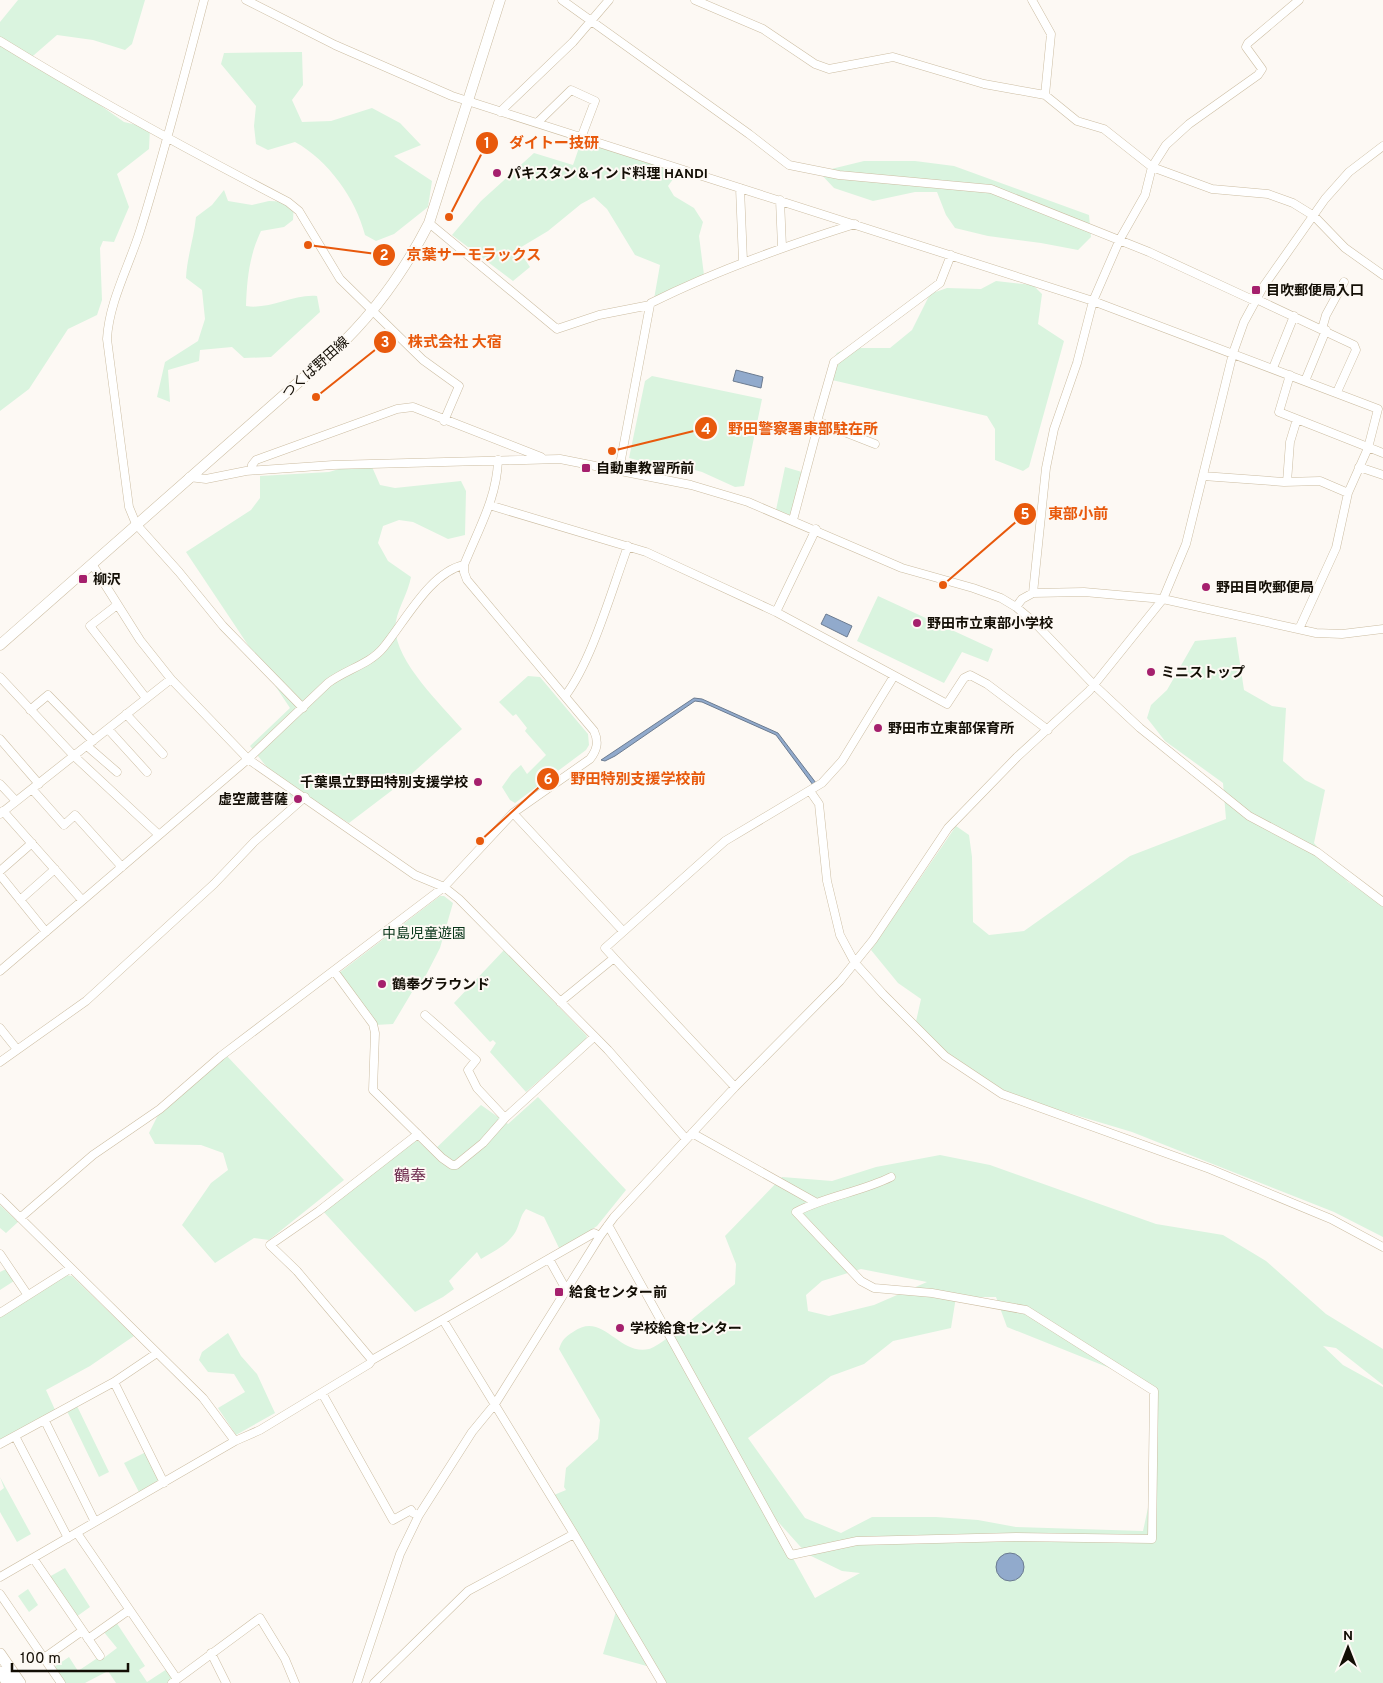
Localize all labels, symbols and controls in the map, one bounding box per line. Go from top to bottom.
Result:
callout: ダイトー技研 [474,128,609,158]
text: 1 [484,135,490,154]
text: ダイトー技研 [509,135,599,154]
place label: パキスタン＆インド料理 HANDI [507,165,708,183]
marker: パキスタン＆インド料理 HANDI [491,167,503,179]
callout: 京葉サーモラックス [371,240,551,270]
text: 2 [379,247,389,266]
text: 京葉サーモラックス [407,247,541,266]
place label: 目吹郵便局入口 [1266,283,1364,300]
marker: 目吹郵便局入口 [1250,284,1262,296]
callout: 株式会社 大宿 [373,327,512,357]
text: 株式会社 大宿 [408,333,502,353]
street label: つくば野田線 [279,334,353,403]
text: 3 [381,334,390,353]
callout: 野田警察署東部駐在所 [693,413,888,443]
text: 4 [701,421,711,440]
text: 野田警察署東部駐在所 [728,421,878,440]
place label: 自動車教習所前 [596,460,694,478]
marker: 自動車教習所前 [580,462,592,474]
callout: 東部小前 [1013,499,1118,529]
text: 東部小前 [1048,505,1108,525]
text: 5 [1020,506,1030,525]
place label: 柳沢 [93,572,121,589]
marker: 柳沢 [77,573,89,585]
place label: 野田目吹郵便局 [1216,580,1314,597]
marker: 野田目吹郵便局 [1200,581,1212,593]
place label: 野田市立東部小学校 [927,616,1053,633]
marker: 野田市立東部小学校 [911,617,923,629]
place label: ミニストップ [1161,665,1245,682]
marker: ミニストップ [1145,666,1157,678]
place label: 野田市立東部保育所 [888,721,1014,738]
marker: 野田市立東部保育所 [872,722,884,734]
callout: 野田特別支援学校前 [536,764,716,794]
text: 野田特別支援学校前 [570,770,706,790]
text: 6 [543,771,553,790]
place label: 千葉県立野田特別支援学校 [300,775,468,792]
marker: 千葉県立野田特別支援学校 [472,776,484,788]
place label: 虚空蔵菩薩 [218,792,288,809]
marker: 虚空蔵菩薩 [292,793,304,805]
park label: 中島児童遊園 [382,925,466,943]
place label: 鶴奉グラウンド [392,976,490,994]
marker: 鶴奉グラウンド [376,978,388,990]
district label: 鶴奉 [394,1167,426,1187]
place label: 給食センター前 [569,1284,667,1302]
marker: 給食センター前 [553,1286,565,1298]
place label: 学校給食センター [630,1320,742,1338]
marker: 学校給食センター [614,1322,626,1334]
north arrow [1323,1623,1373,1673]
text: N [1343,1628,1353,1645]
scale bar [12,1640,129,1672]
text: 100 m [20,1650,61,1669]

